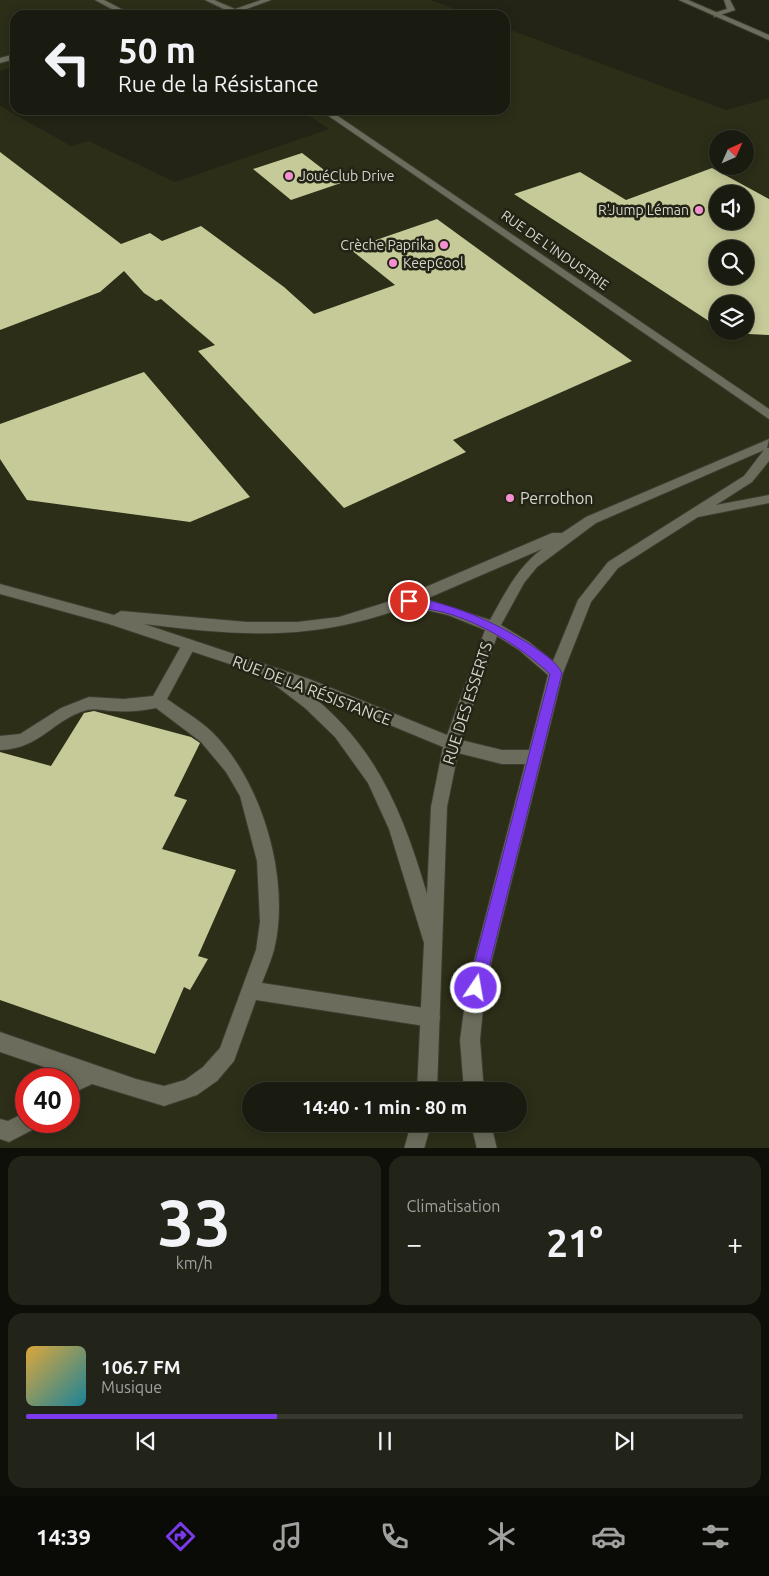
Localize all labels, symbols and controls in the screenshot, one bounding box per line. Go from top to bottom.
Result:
icon: left [35,30,100,95]
text: 50 m [118,30,196,70]
text: Rue de la Résistance [118,71,319,96]
north arrow [709,130,754,175]
map controls [709,130,754,340]
place label: JouéClub Drive [299,168,395,184]
marker: JouéClub Drive [283,170,295,182]
button: sound [709,185,754,230]
place label: R'Jump Léman [598,202,689,218]
marker: R'Jump Léman [693,204,705,216]
street label: RUE DE L'INDUSTRIE [498,207,612,293]
place label: Crèche Paprika [340,237,434,253]
marker: Crèche Paprika [438,239,450,251]
button: search [709,240,754,285]
place label: KeepCool [403,255,464,271]
marker: KeepCool [387,257,399,269]
button: layers [709,295,754,340]
place label: Perrothon [520,489,593,507]
marker: Perrothon [504,492,516,504]
pin [388,580,430,622]
icon: arrive [395,587,423,615]
street label: RUE DES ESSERTS [439,639,495,767]
street label: RUE DE LA RÉSISTANCE [230,650,395,729]
position arrow [449,961,501,1013]
speed limit sign: 40 [15,1068,80,1133]
text: 14:40 · 1 min · 80 m [302,1096,467,1118]
text: 33 [158,1185,231,1258]
text: Climatisation [407,1197,500,1215]
text: 21° [547,1222,603,1264]
text: − [407,1228,422,1259]
text: + [727,1228,743,1259]
text: km/h [176,1254,213,1272]
text: 106.7 FM [101,1356,181,1378]
text: Musique [101,1378,162,1396]
icon: previous [132,1427,160,1455]
icon: pause [371,1427,399,1455]
icon: next [610,1427,638,1455]
icon: directions [163,1519,198,1554]
icon: music [270,1519,305,1554]
icon: phone [377,1519,412,1554]
icon: climate [484,1519,519,1554]
icon: car [591,1519,626,1554]
icon: filters [698,1519,733,1554]
text: 14:39 [36,1524,91,1549]

